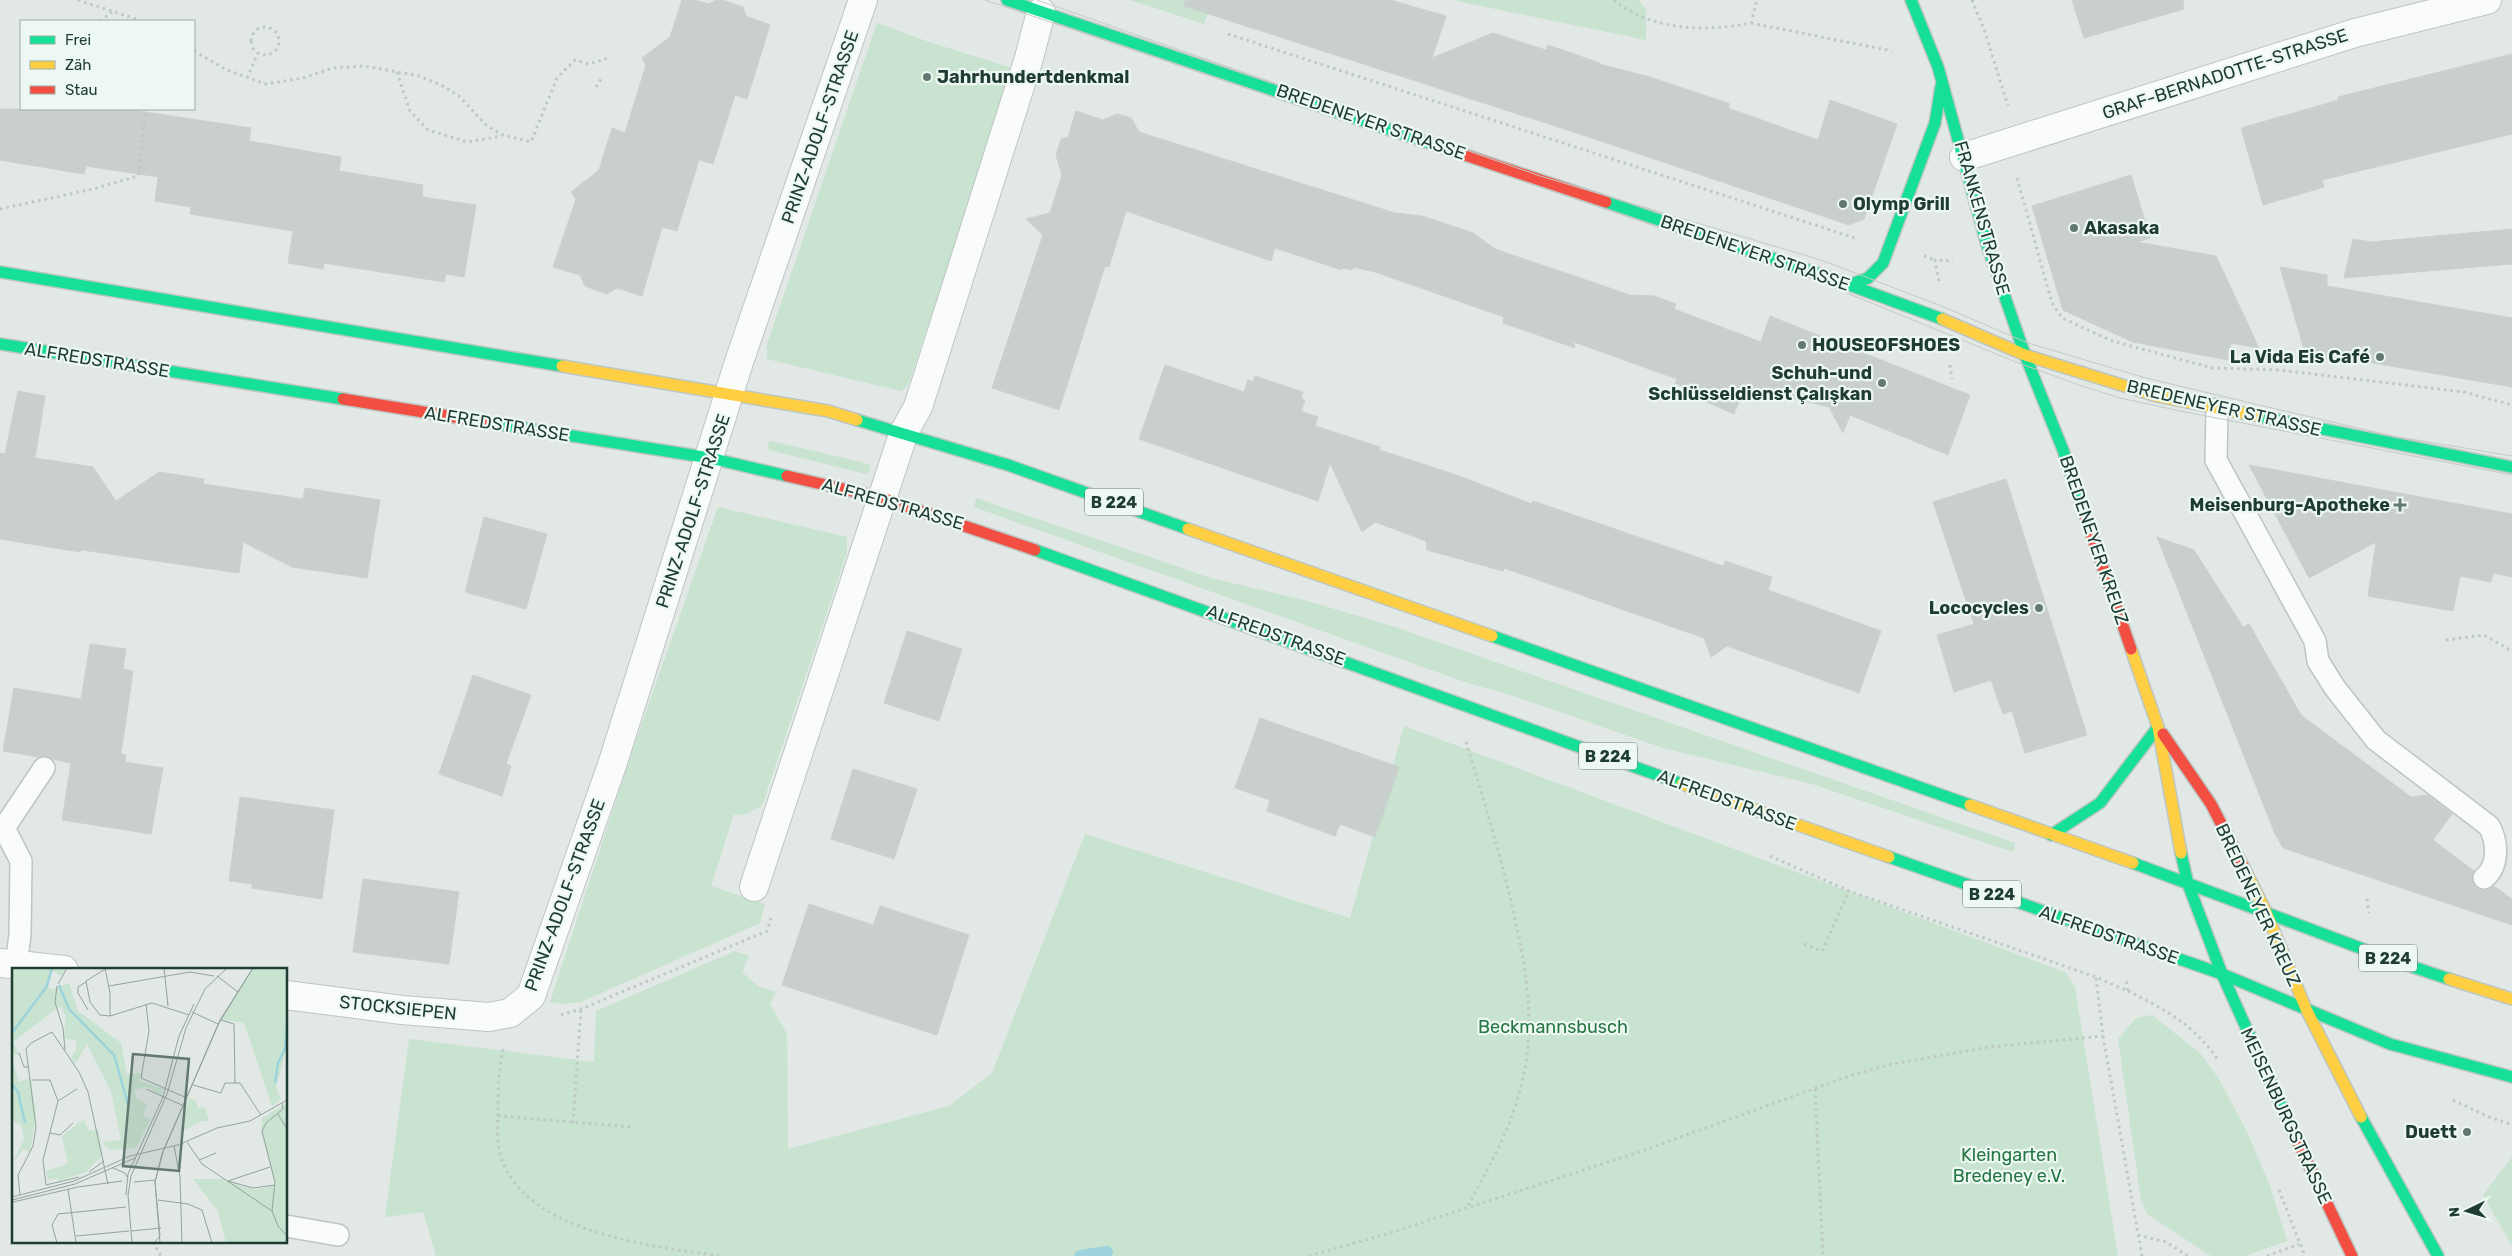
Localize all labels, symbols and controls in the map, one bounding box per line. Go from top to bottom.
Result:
legend [20,20,195,110]
street label: GRAF-BERNADOTTE-STRASSE [2099,24,2351,124]
street label: PRINZ-ADOLF-STRASSE [777,27,863,227]
text: Frei [65,31,91,49]
text: Zäh [65,56,91,74]
place label: Jahrhundertdenkmal [937,66,1129,88]
marker: Jahrhundertdenkmal [921,71,933,83]
street label: BREDENEYER STRASSE [1274,79,1468,165]
text: Stau [65,81,98,99]
street label: FRANKENSTRASSE [1949,138,2015,298]
place label: Olymp Grill [1853,193,1950,215]
marker: Olymp Grill [1837,198,1849,210]
street label: BREDENEYER STRASSE [1658,210,1852,296]
place label: Akasaka [2084,217,2159,239]
marker: Akasaka [2068,222,2080,234]
place label: HOUSEOFSHOES [1812,334,1960,356]
street label: ALFREDSTRASSE [23,338,171,382]
marker: HOUSEOFSHOES [1796,339,1808,351]
place label: La Vida Eis Café [2230,346,2370,368]
marker: La Vida Eis Café [2374,351,2386,363]
place label: Schuh-und Schlüsseldienst Çalışkan [1648,362,1872,405]
street label: BREDENEYER STRASSE [2125,375,2323,441]
marker: Schuh-und Schlüsseldienst Çalışkan [1876,377,1888,389]
street label: ALFREDSTRASSE [423,402,571,446]
street label: PRINZ-ADOLF-STRASSE [651,411,735,611]
street label: BREDENEYER KREUZ [2055,453,2133,628]
street label: ALFREDSTRASSE [820,473,966,535]
road number: B 224 [1085,488,1143,516]
place label: Meisenburg-Apotheke [2190,494,2390,516]
marker: Meisenburg-Apotheke [2394,499,2406,511]
place label: Lococycles [1929,597,2029,619]
street label: ALFREDSTRASSE [1204,600,1348,670]
marker: Lococycles [2033,602,2045,614]
road number: B 224 [1579,742,1637,769]
street label: ALFREDSTRASSE [1655,765,1799,835]
street label: PRINZ-ADOLF-STRASSE [520,796,610,994]
street label: BREDENEYER KREUZ [2211,820,2305,990]
road number: B 224 [1963,881,2021,908]
street label: ALFREDSTRASSE [2036,901,2182,969]
road number: B 224 [2359,944,2417,971]
inset map [12,968,288,1244]
street label: STOCKSIEPEN [338,991,458,1025]
park label: Beckmannsbusch [1478,1016,1628,1038]
street label: MEISENBURGSTRASSE [2235,1024,2337,1208]
place label: Duett [2405,1121,2457,1143]
marker: Duett [2461,1126,2473,1138]
park label: Kleingarten Bredeney e.V. [1953,1144,2065,1187]
north arrow [2442,1186,2492,1236]
text: N [2446,1206,2463,1218]

